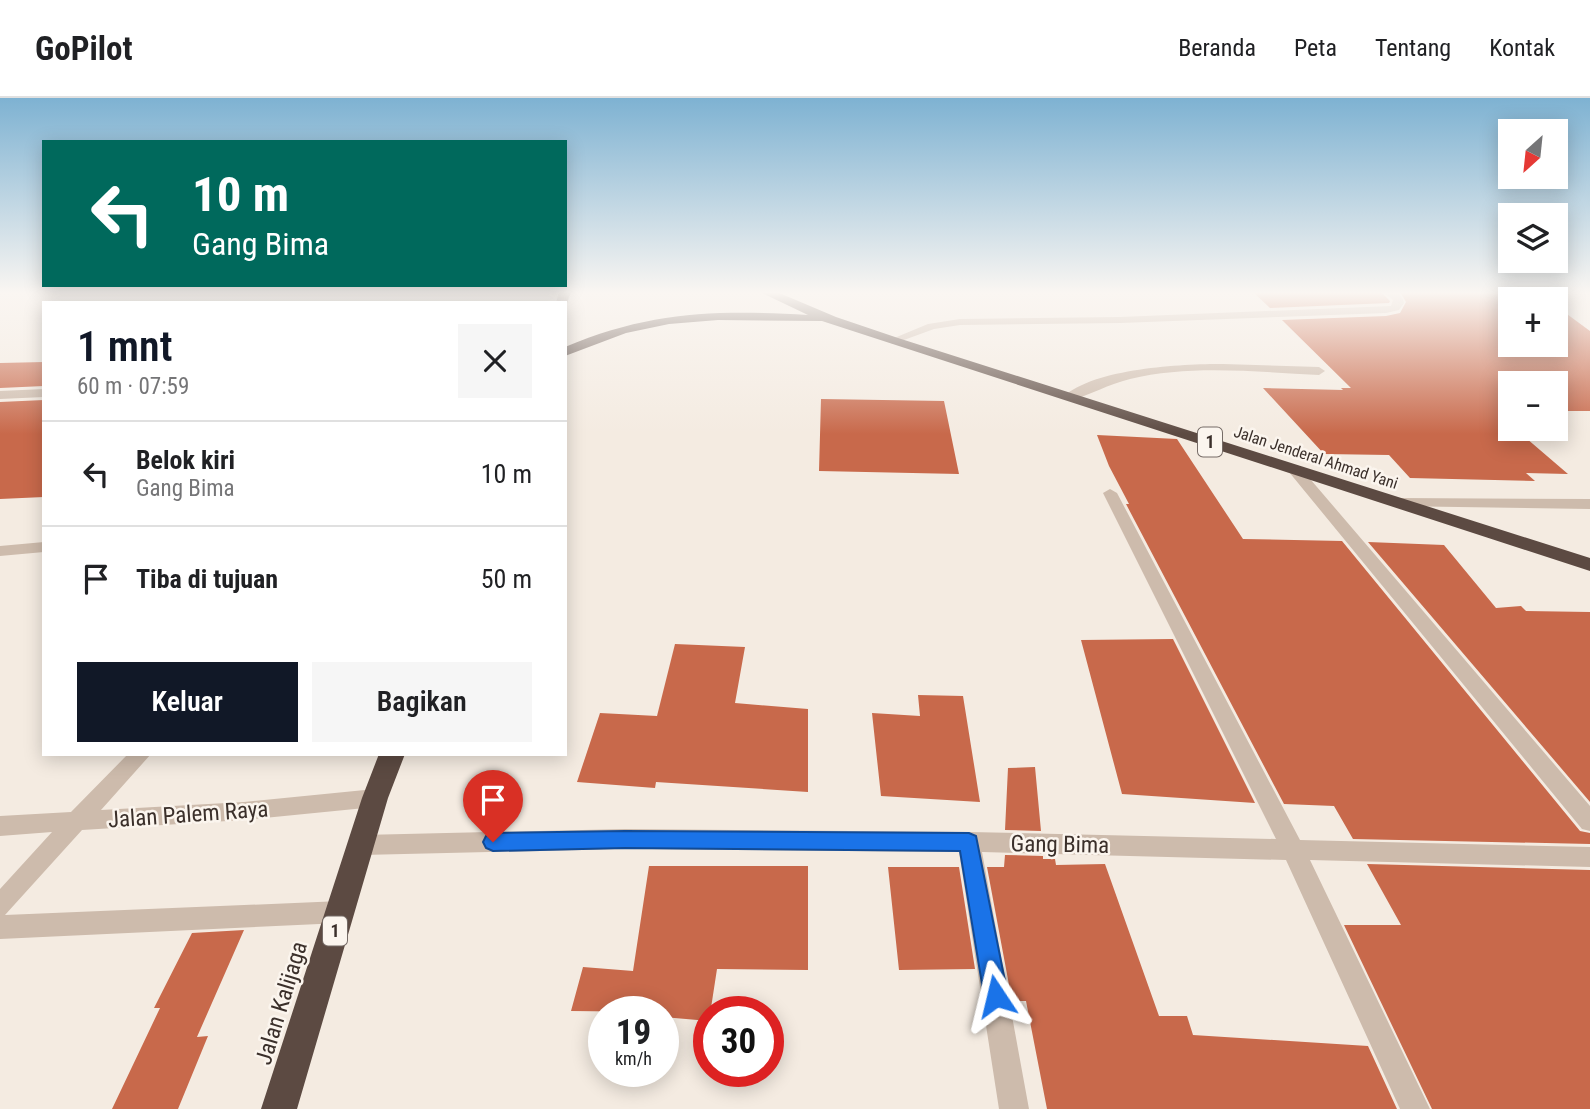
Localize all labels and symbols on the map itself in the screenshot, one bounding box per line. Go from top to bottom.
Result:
north arrow [1498,119,1568,189]
street label: Jalan Jenderal Ahmad Yani [1231,422,1400,493]
road number: 1 [1198,428,1222,456]
pin [463,770,523,842]
street label: Jalan Palem Raya [107,795,269,834]
street label: Gang Bima [1010,830,1109,859]
road number: 1 [323,916,347,946]
street label: Jalan Kalijaga [250,938,313,1068]
position arrow [959,959,1033,1033]
speed limit sign: 30 [693,996,784,1087]

